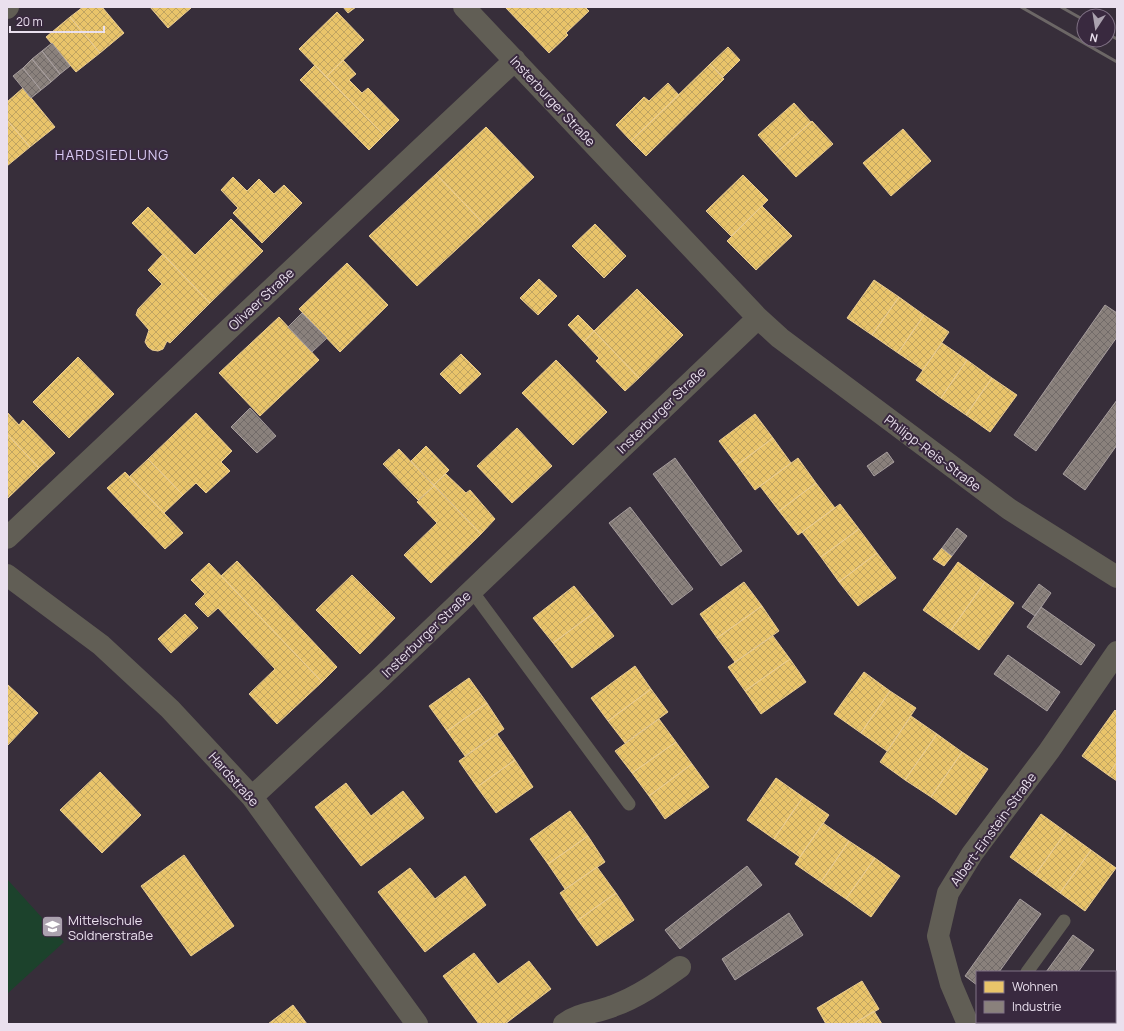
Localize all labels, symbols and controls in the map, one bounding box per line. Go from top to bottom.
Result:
scale bar [10,8,104,34]
north arrow [1076,8,1116,48]
text: 20 m [16,13,43,30]
text: N [1088,30,1099,46]
street label: Insterburger Straße [506,52,600,150]
district label: HARDSIEDLUNG [55,145,169,164]
street label: Olivaer Straße [224,263,298,334]
street label: Insterburger Straße [612,362,710,457]
street label: Philipp-Reis-Straße [881,411,985,496]
street label: Insterburger Straße [377,586,475,681]
street label: Hardstraße [205,748,264,810]
street label: Albert-Einstein-Straße [946,768,1040,889]
place label: Mittelschule Soldnerstraße [68,911,154,944]
school or university icon: Mittelschule Soldnerstraße [39,914,65,940]
legend [976,971,1116,1023]
text: Wohnen [1012,978,1058,995]
text: Industrie [1012,998,1061,1015]

